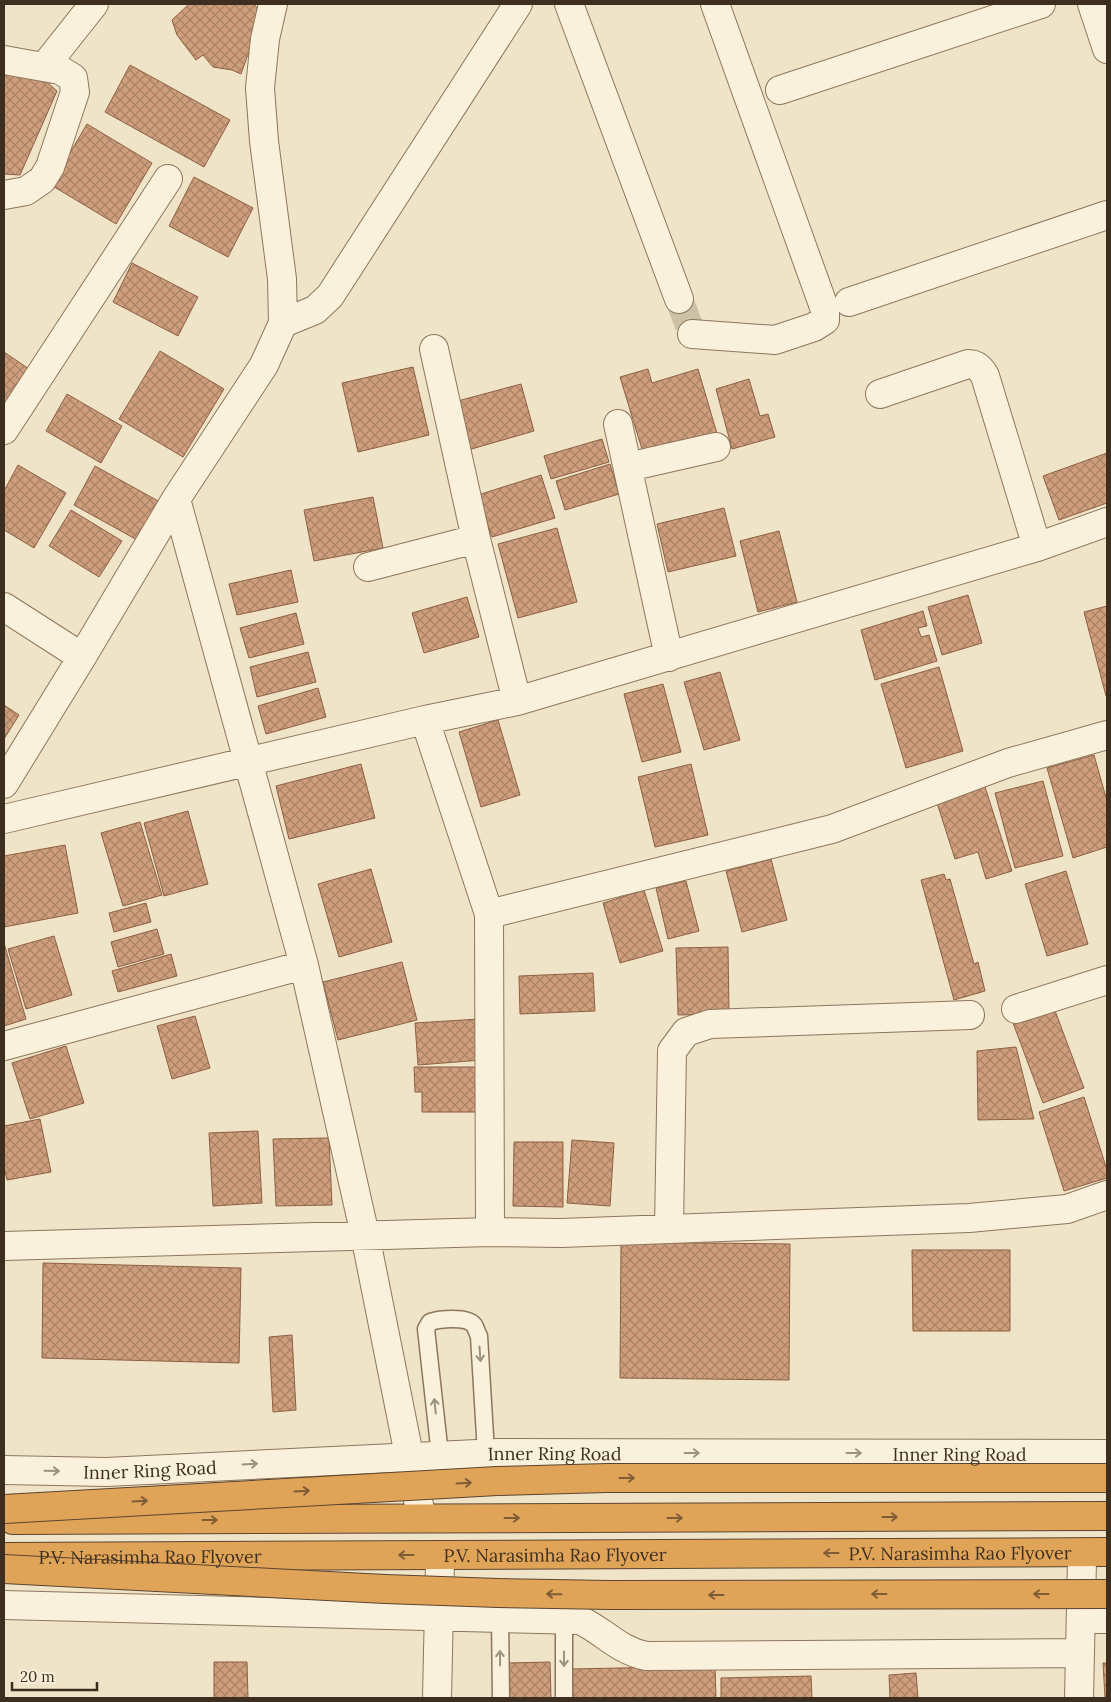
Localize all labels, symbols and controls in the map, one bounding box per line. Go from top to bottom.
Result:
one-way arrow [475,1346,484,1362]
one-way arrow [430,1399,440,1415]
street label: Inner Ring Road [487,1441,622,1465]
street label: Inner Ring Road [893,1442,1027,1465]
one-way arrow [684,1448,700,1458]
one-way arrow [846,1448,862,1458]
street label: Inner Ring Road [83,1455,218,1484]
one-way arrow [242,1460,258,1469]
one-way arrow [44,1466,60,1475]
one-way arrow [618,1473,634,1483]
one-way arrow [456,1478,472,1487]
one-way arrow [294,1487,310,1496]
one-way arrow [132,1496,148,1505]
one-way arrow [882,1512,898,1522]
one-way arrow [504,1513,520,1523]
one-way arrow [666,1513,683,1523]
one-way arrow [202,1515,218,1525]
street label: P.V. Narasimha Rao Flyover [849,1541,1072,1565]
street label: P.V. Narasimha Rao Flyover [444,1542,667,1567]
street label: P.V. Narasimha Rao Flyover [39,1544,262,1568]
one-way arrow [823,1548,840,1558]
one-way arrow [398,1550,414,1560]
one-way arrow [546,1589,562,1599]
one-way arrow [871,1589,887,1599]
one-way arrow [1033,1589,1050,1599]
one-way arrow [708,1590,724,1600]
one-way arrow [496,1650,505,1666]
one-way arrow [559,1650,569,1667]
scale bar [12,1660,98,1692]
text: 20 m [20,1667,55,1686]

